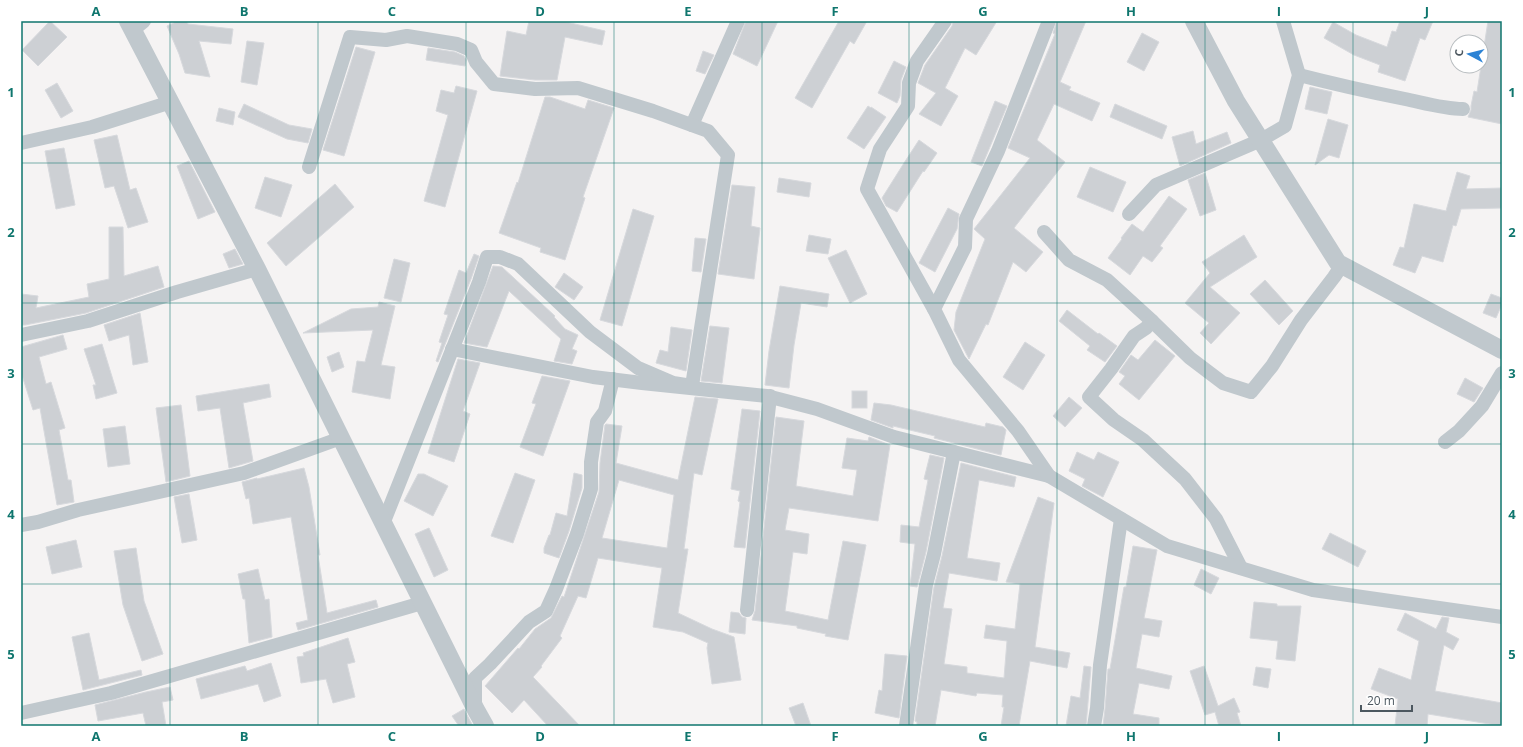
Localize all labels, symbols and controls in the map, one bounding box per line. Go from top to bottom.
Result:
text: A [92,2,101,20]
text: B [240,2,249,20]
text: C [388,2,396,20]
text: D [535,2,545,20]
text: E [684,2,692,20]
text: F [831,2,839,20]
text: G [978,2,988,20]
text: H [1126,2,1136,20]
text: I [1277,2,1281,20]
text: J [1424,2,1429,20]
north arrow [1449,34,1489,74]
text: С [1451,48,1466,57]
text: 1 [7,83,15,101]
text: 1 [1508,83,1516,101]
text: 2 [7,223,15,241]
text: 2 [1508,223,1516,241]
text: 3 [7,364,15,382]
text: 3 [1508,364,1516,382]
text: 4 [7,505,15,523]
text: 4 [1508,505,1516,523]
text: 5 [7,645,15,663]
text: 5 [1508,645,1516,663]
scale bar [1361,687,1412,713]
text: 20 m [1367,692,1395,709]
text: A [92,727,101,745]
text: B [240,727,249,745]
text: C [388,727,396,745]
text: D [535,727,545,745]
text: E [684,727,692,745]
text: F [831,727,839,745]
text: G [978,727,988,745]
text: H [1126,727,1136,745]
text: I [1277,727,1281,745]
text: J [1424,727,1429,745]

